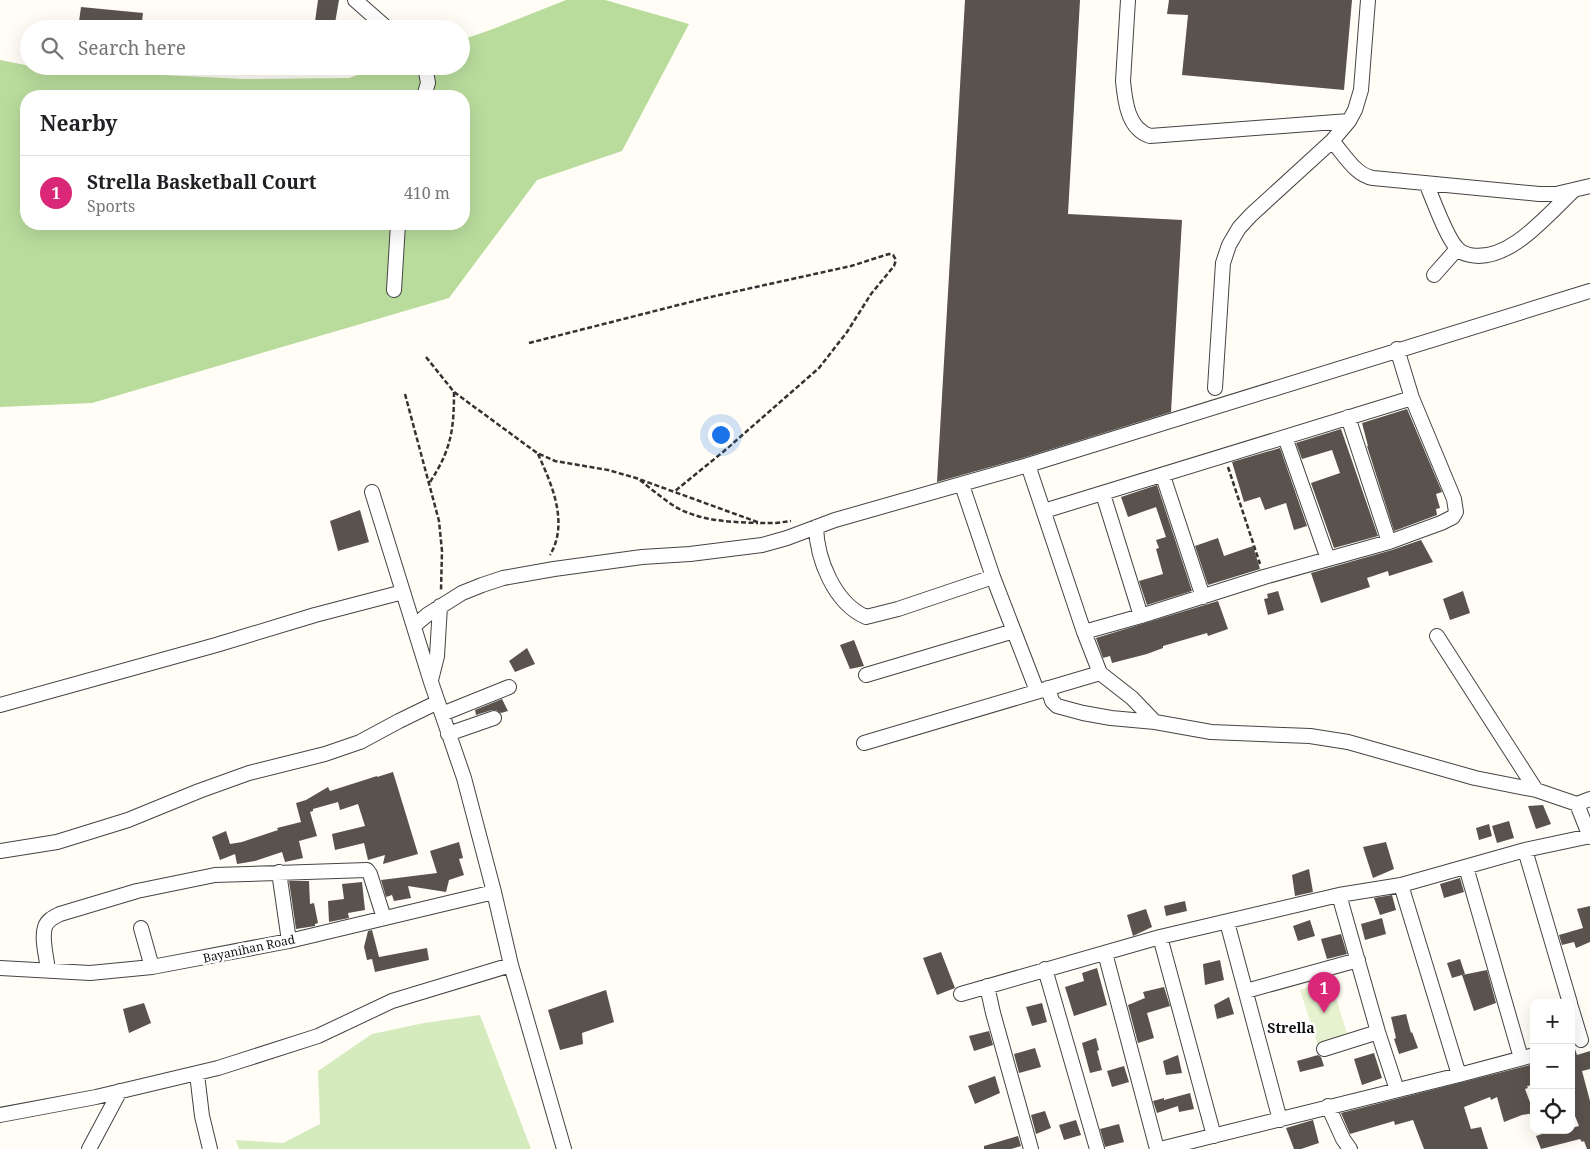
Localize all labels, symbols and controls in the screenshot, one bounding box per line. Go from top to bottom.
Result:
search box [20,20,470,75]
icon: search [38,34,66,62]
text: Search here [78,35,186,61]
text: Nearby [40,109,118,137]
text: Strella Basketball Court [87,169,317,195]
text: 1 [51,182,61,204]
text: 410 m [404,182,450,204]
text: Sports [87,195,135,217]
your location [708,422,734,448]
street label: Bayanihan Road [201,930,297,967]
pin: 1 [1308,972,1340,1013]
map controls [1530,999,1575,1134]
button: + [1530,999,1575,1044]
district label: Strella [1267,1018,1315,1037]
button: − [1530,1044,1575,1089]
button: locate [1530,1089,1575,1134]

